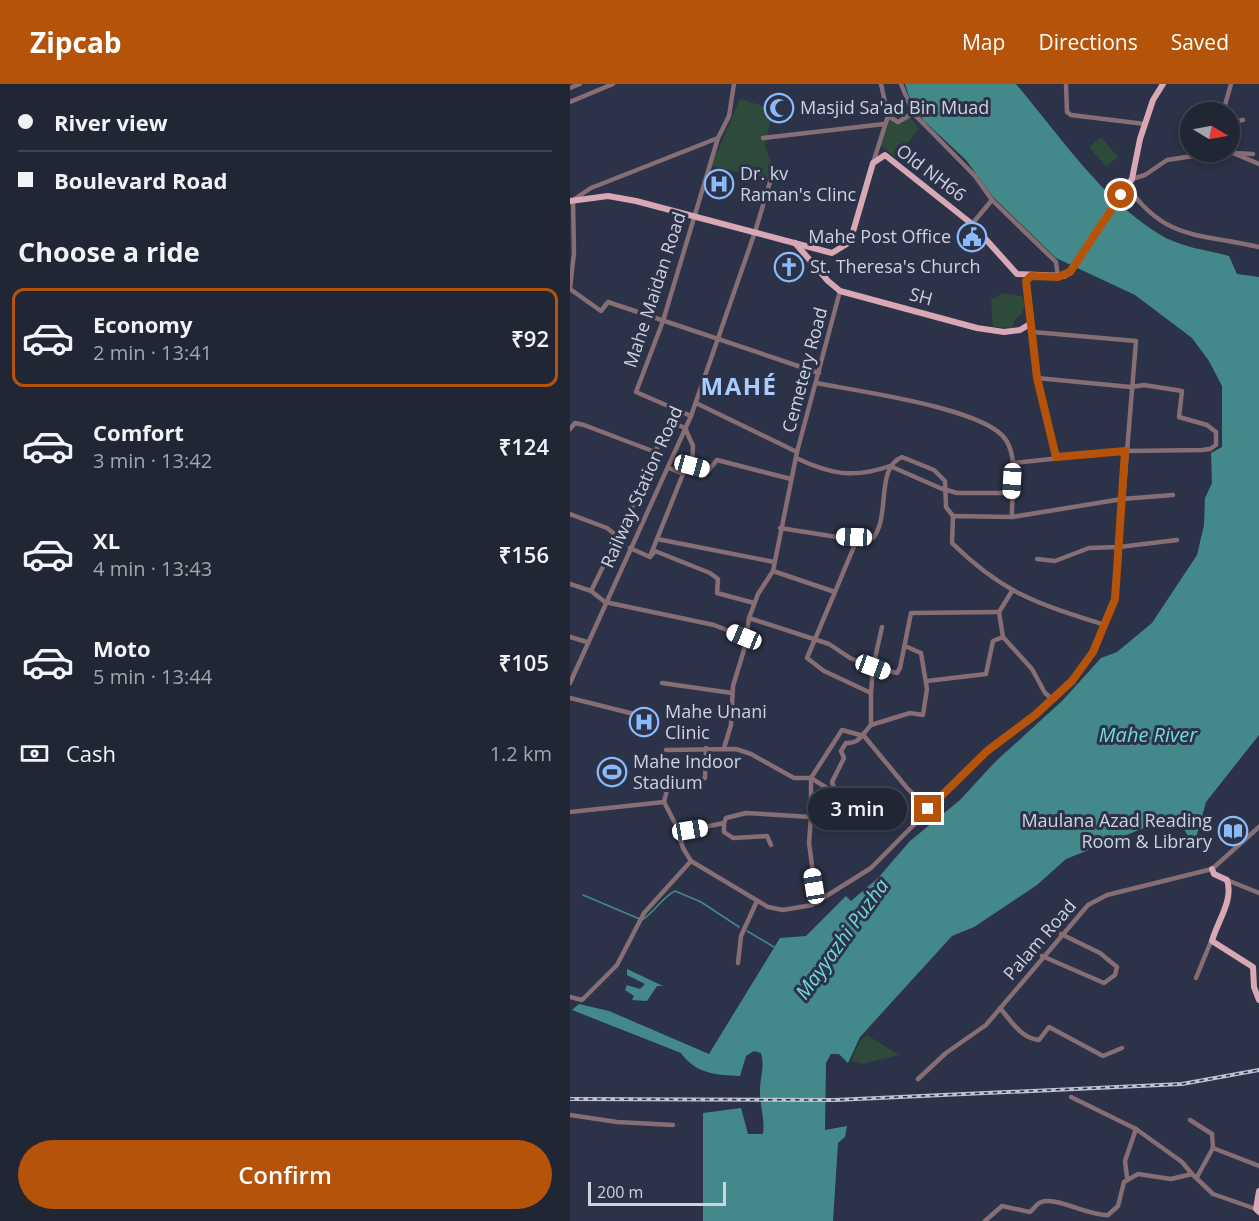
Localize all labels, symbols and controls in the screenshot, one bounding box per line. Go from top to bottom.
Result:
text: Zipcab [30,23,122,61]
text: Map [962,28,1005,56]
text: Directions [1038,28,1138,56]
text: Saved [1171,28,1229,56]
mosque icon: Masjid Sa'ad Bin Muad [763,92,795,124]
place label: Masjid Sa'ad Bin Muad [800,95,989,119]
north arrow [1180,102,1240,162]
map controls [1180,102,1240,162]
text: River view [54,107,168,137]
street label: Old NH66 [892,138,971,206]
place label: Dr. kv Raman's Clinc [740,161,856,206]
text: Boulevard Road [54,165,227,195]
hospital icon: Dr. kv Raman's Clinc [703,168,735,200]
route start [1107,181,1134,208]
street label: Mahe Maidan Road [618,209,691,371]
public building icon: Mahe Post Office [956,221,988,253]
place label: Mahe Post Office [808,224,951,248]
text: Choose a ride [18,233,200,270]
church icon: St. Theresa's Church [773,251,805,283]
place label: St. Theresa's Church [810,254,980,278]
street label: SH [907,281,936,311]
street label: Cemetery Road [776,304,832,435]
text: Economy [93,309,192,339]
icon: car [21,311,75,365]
text: ₹92 [511,323,549,353]
text: 2 min · 13:41 [93,339,212,366]
district label: MAHÉ [701,369,778,402]
street label: Railway Station Road [595,402,688,571]
text: Comfort [93,417,184,447]
icon: car [21,419,75,473]
text: ₹124 [499,431,549,461]
text: 3 min · 13:42 [93,447,212,474]
car [672,453,712,479]
car [1002,463,1022,499]
text: XL [93,525,120,555]
icon: car [21,527,75,581]
car [836,527,872,547]
text: ₹156 [499,539,549,569]
text: 4 min · 13:43 [93,555,212,582]
car [724,622,764,652]
text: Moto [93,633,151,663]
icon: car [21,635,75,689]
text: ₹105 [499,647,549,677]
car [853,652,893,682]
text: 5 min · 13:44 [93,663,212,690]
place label: Mahe Unani Clinic [665,699,767,744]
hospital icon: Mahe Unani Clinic [628,706,660,738]
water label: Mahe River [1099,721,1198,748]
icon: cash [18,737,51,770]
text: Cash [66,738,116,768]
text: 1.2 km [490,740,552,767]
place label: Mahe Indoor Stadium [633,749,742,794]
sports icon: Mahe Indoor Stadium [596,756,628,788]
callout: 3 min [808,788,907,830]
text: 3 min [831,795,885,822]
route end [914,795,941,822]
place label: Maulana Azad Reading Room & Library [1021,808,1213,853]
library icon: Maulana Azad Reading Room & Library [1217,815,1249,847]
car [671,818,709,842]
car [802,867,826,905]
water label: Mayyazhi Puzha [789,873,895,1004]
street label: Palam Road [997,894,1081,985]
button: Confirm [18,1140,552,1209]
scale bar [588,1179,726,1206]
text: 200 m [597,1181,643,1203]

